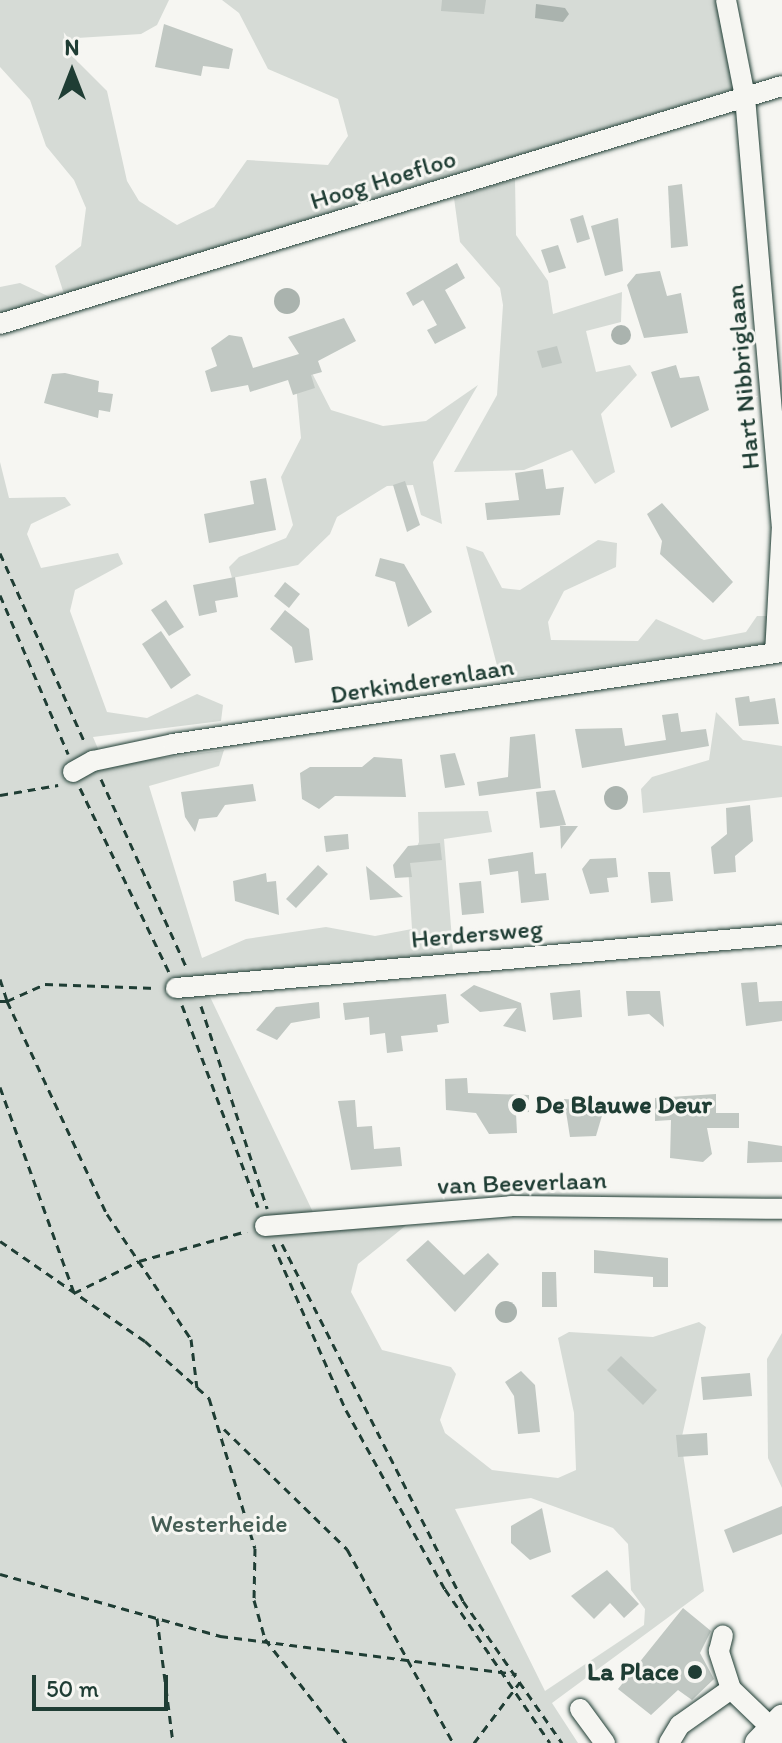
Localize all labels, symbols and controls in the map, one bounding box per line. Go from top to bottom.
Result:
north arrow [32,32,112,112]
text: N [65,34,79,61]
street label: Hoog Hoefloo [306,143,460,217]
street label: Hart Nibbriglaan [719,282,767,472]
street label: Derkinderenlaan [328,651,516,711]
street label: Herdersweg [410,913,544,955]
place label: De Blauwe Deur [535,1089,713,1121]
marker: De Blauwe Deur [510,1096,528,1114]
street label: van Beeverlaan [437,1164,607,1202]
park label: Westerheide [150,1508,288,1540]
place label: La Place [587,1656,679,1688]
scale bar [36,1659,172,1709]
marker: La Place [686,1663,704,1681]
text: 50 m [46,1674,99,1703]

